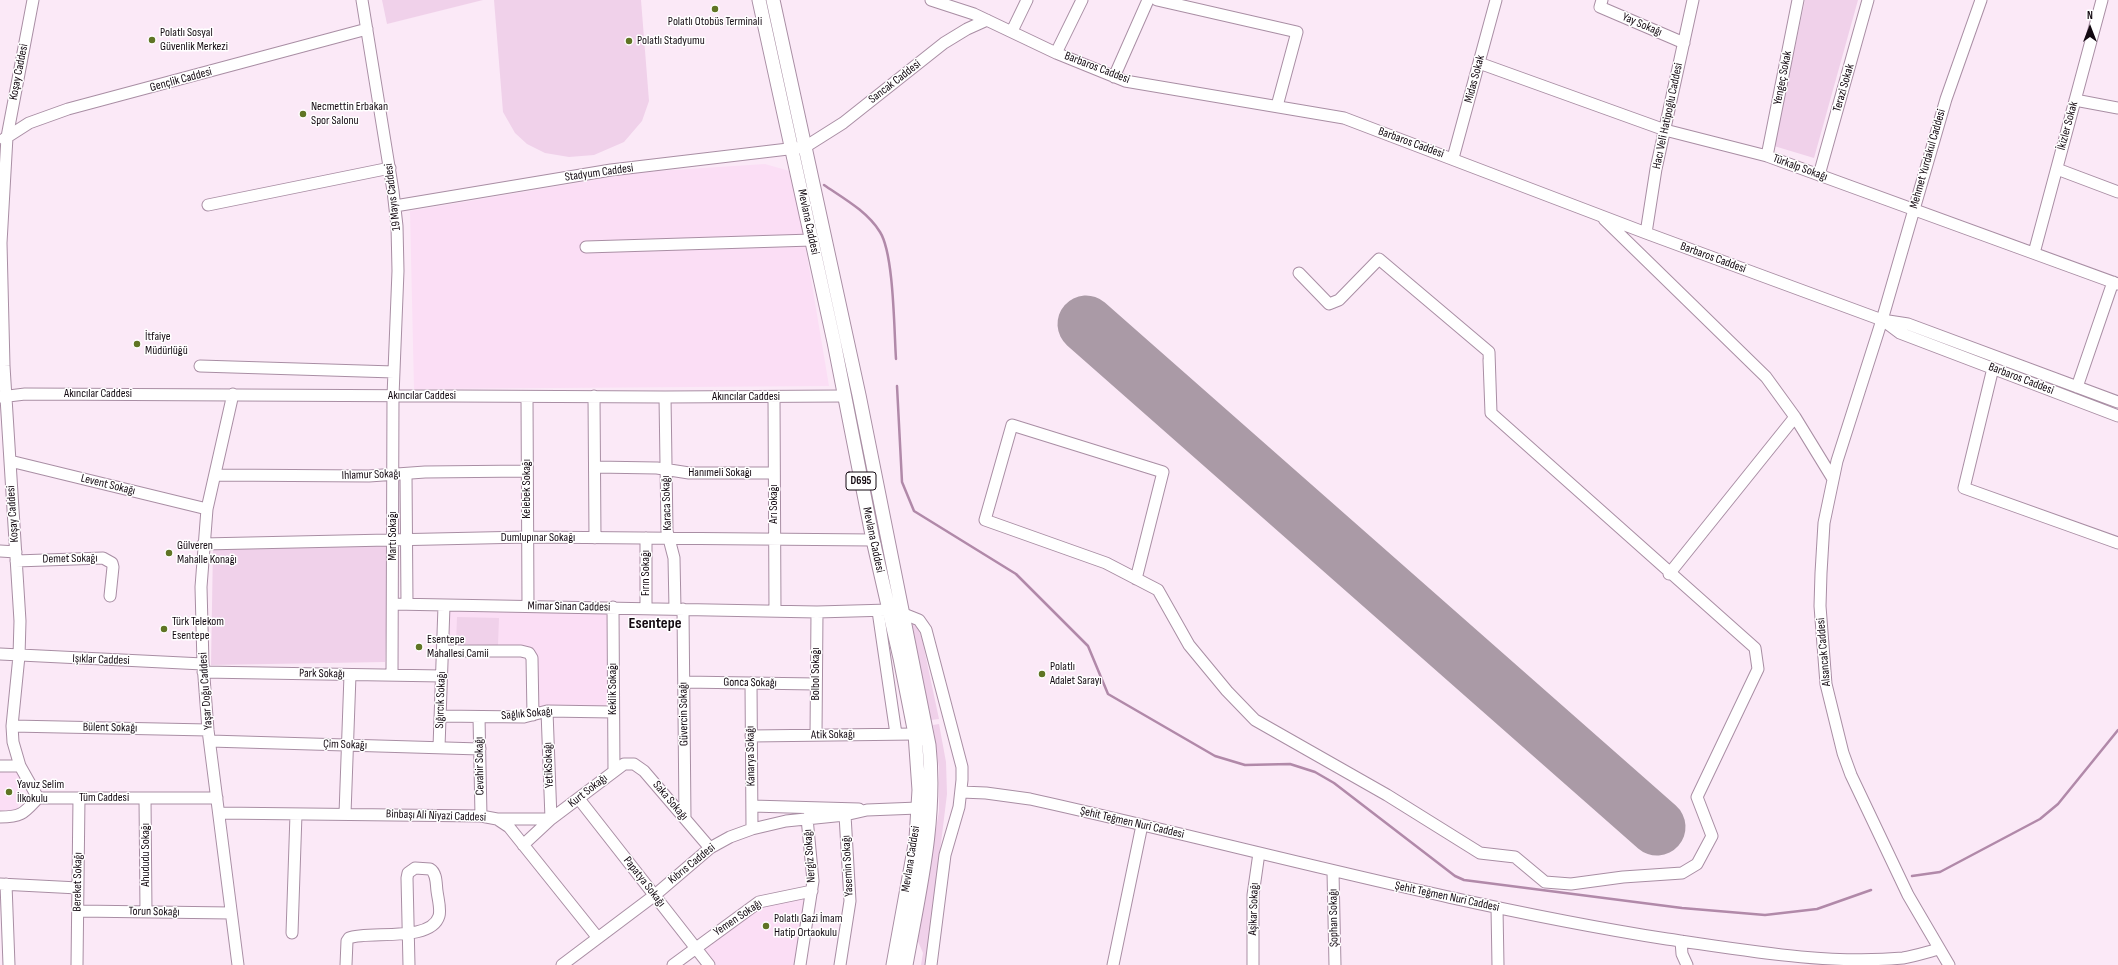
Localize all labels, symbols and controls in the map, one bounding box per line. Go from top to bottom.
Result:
marker: Polatlı Otobüs Terminali [710,4,720,14]
north arrow [2070,8,2110,48]
text: N [2087,9,2093,22]
street label: Yay Sokağı [1620,10,1664,40]
place label: Polatlı Otobüs Terminali [668,15,762,29]
place label: Polatlı Sosyal Güvenlik Merkezi [160,26,228,54]
place label: Polatlı Stadyumu [637,34,705,48]
marker: Polatlı Sosyal Güvenlik Merkezi [147,35,157,45]
marker: Polatlı Stadyumu [624,36,634,46]
street label: Koşay Caddesi [6,43,32,101]
street label: Barbaros Caddesi [1062,49,1132,87]
street label: Yengeç Sokak [1771,50,1795,106]
street label: Midas Sokak [1462,53,1488,105]
street label: Sancak Caddesi [866,57,924,107]
street label: Hacı Veli Hatipoğlu Caddesi [1650,62,1686,170]
street label: Terazi Sokak [1830,62,1858,114]
street label: Gençlik Caddesi [148,65,214,95]
place label: Necmettin Erbakan Spor Salonu [311,100,388,128]
street label: İkizler Sokak [2055,100,2081,152]
street label: Mehmet Yurdakul Caddesi [1907,108,1949,210]
marker: Necmettin Erbakan Spor Salonu [298,109,308,119]
street label: Barbaros Caddesi [1376,124,1446,162]
street label: Türkalp Sokağı [1771,151,1829,185]
street label: Stadyum Caddesi [564,161,634,185]
street label: 19 Mayıs Caddesi [382,162,404,232]
street label: Mevlana Caddesi [794,188,822,256]
street label: Barbaros Caddesi [1678,239,1748,277]
place label: İtfaiye Müdürlüğü [145,330,188,358]
marker: İtfaiye Müdürlüğü [132,339,142,349]
street label: Barbaros Caddesi [1986,360,2056,398]
street label: Akıncılar Caddesi [64,387,132,401]
street label: Akıncılar Caddesi [388,389,456,403]
street label: Akıncılar Caddesi [712,390,780,404]
street label: Kelebek Sokağı [520,459,534,519]
street label: Hanımeli Sokağı [688,466,752,480]
street label: Ihlamur Sokağı [341,467,401,483]
street label: Levent Sokağı [79,471,137,499]
road number: D695 [846,472,876,490]
street label: Karaca Sokağı [659,475,675,531]
street label: Arı Sokağı [767,484,781,524]
street label: Koşay Caddesi [4,485,22,543]
street label: Mevlana Caddesi [859,506,887,574]
street label: Martı Sokağı [386,511,400,561]
street label: Dumlupınar Sokağı [501,531,575,545]
place label: Gülveren Mahalle Konağı [177,539,237,567]
marker: Gülveren Mahalle Konağı [164,548,174,558]
street label: Fırın Sokağı [639,550,653,596]
street label: Demet Sokağı [42,551,98,567]
street label: Mimar Sinan Caddesi [527,599,611,615]
district label: Esentepe [629,614,681,634]
place label: Türk Telekom Esentepe [172,615,224,643]
street label: Alsancak Caddesi [1814,617,1834,687]
marker: Türk Telekom Esentepe [159,624,169,634]
place label: Esentepe Mahallesi Camii [427,633,489,661]
marker: Esentepe Mahallesi Camii [414,642,424,652]
street label: Bolbol Sokağı [809,648,823,700]
street label: Işıklar Caddesi [72,652,130,668]
street label: Yaşar Doğu Caddesi [196,652,216,730]
place label: Polatlı Adalet Sarayı [1050,660,1102,688]
street label: Keklik Sokağı [606,663,620,715]
street label: Park Sokağı [299,666,345,682]
marker: Polatlı Adalet Sarayı [1037,669,1047,679]
street label: Sığırcık Sokağı [433,671,449,729]
street label: Gonca Sokağı [723,675,777,691]
street label: Güvercin Sokağı [676,682,692,746]
street label: Sağlık Sokağı [501,705,553,723]
street label: Bülent Sokağı [83,720,137,736]
street label: Kanarya Sokağı [743,726,759,786]
street label: Atik Sokağı [811,727,855,743]
street label: Çim Sokağı [323,737,367,753]
street label: Cevahir Sokağı [472,737,488,795]
street label: YetikSokağı [541,742,557,788]
street label: Kurt Sokağı [566,771,610,811]
place label: Yavuz Selim İlkokulu [17,778,64,806]
street label: Saka Sokağı [649,778,691,824]
marker: Yavuz Selim İlkokulu [4,787,14,797]
street label: Tüm Caddesi [79,791,129,805]
street label: Şehit Teğmen Nuri Caddesi [1079,804,1185,842]
street label: Binbaşı Ali Niyazi Caddesi [386,807,486,825]
street label: Ahududu Sokağı [139,823,153,887]
street label: Mevlana Caddesi [899,825,923,893]
street label: Nergiz Sokağı [801,829,819,883]
street label: Yasemin Sokağı [839,835,857,897]
street label: Kıbrıs Caddesi [666,841,718,887]
street label: Bereket Sokağı [70,852,86,912]
street label: Papatya Sokağı [620,854,668,910]
street label: Şehit Teğmen Nuri Caddesi [1393,879,1501,915]
street label: Aşikar Sokağı [1246,882,1262,936]
street label: Şophan Sokağı [1326,889,1342,947]
street label: Yemen Sokağı [711,897,765,939]
street label: Torun Sokağı [128,904,180,920]
place label: Polatlı Gazi İmam Hatip Ortaokulu [774,912,842,940]
marker: Polatlı Gazi İmam Hatip Ortaokulu [761,921,771,931]

